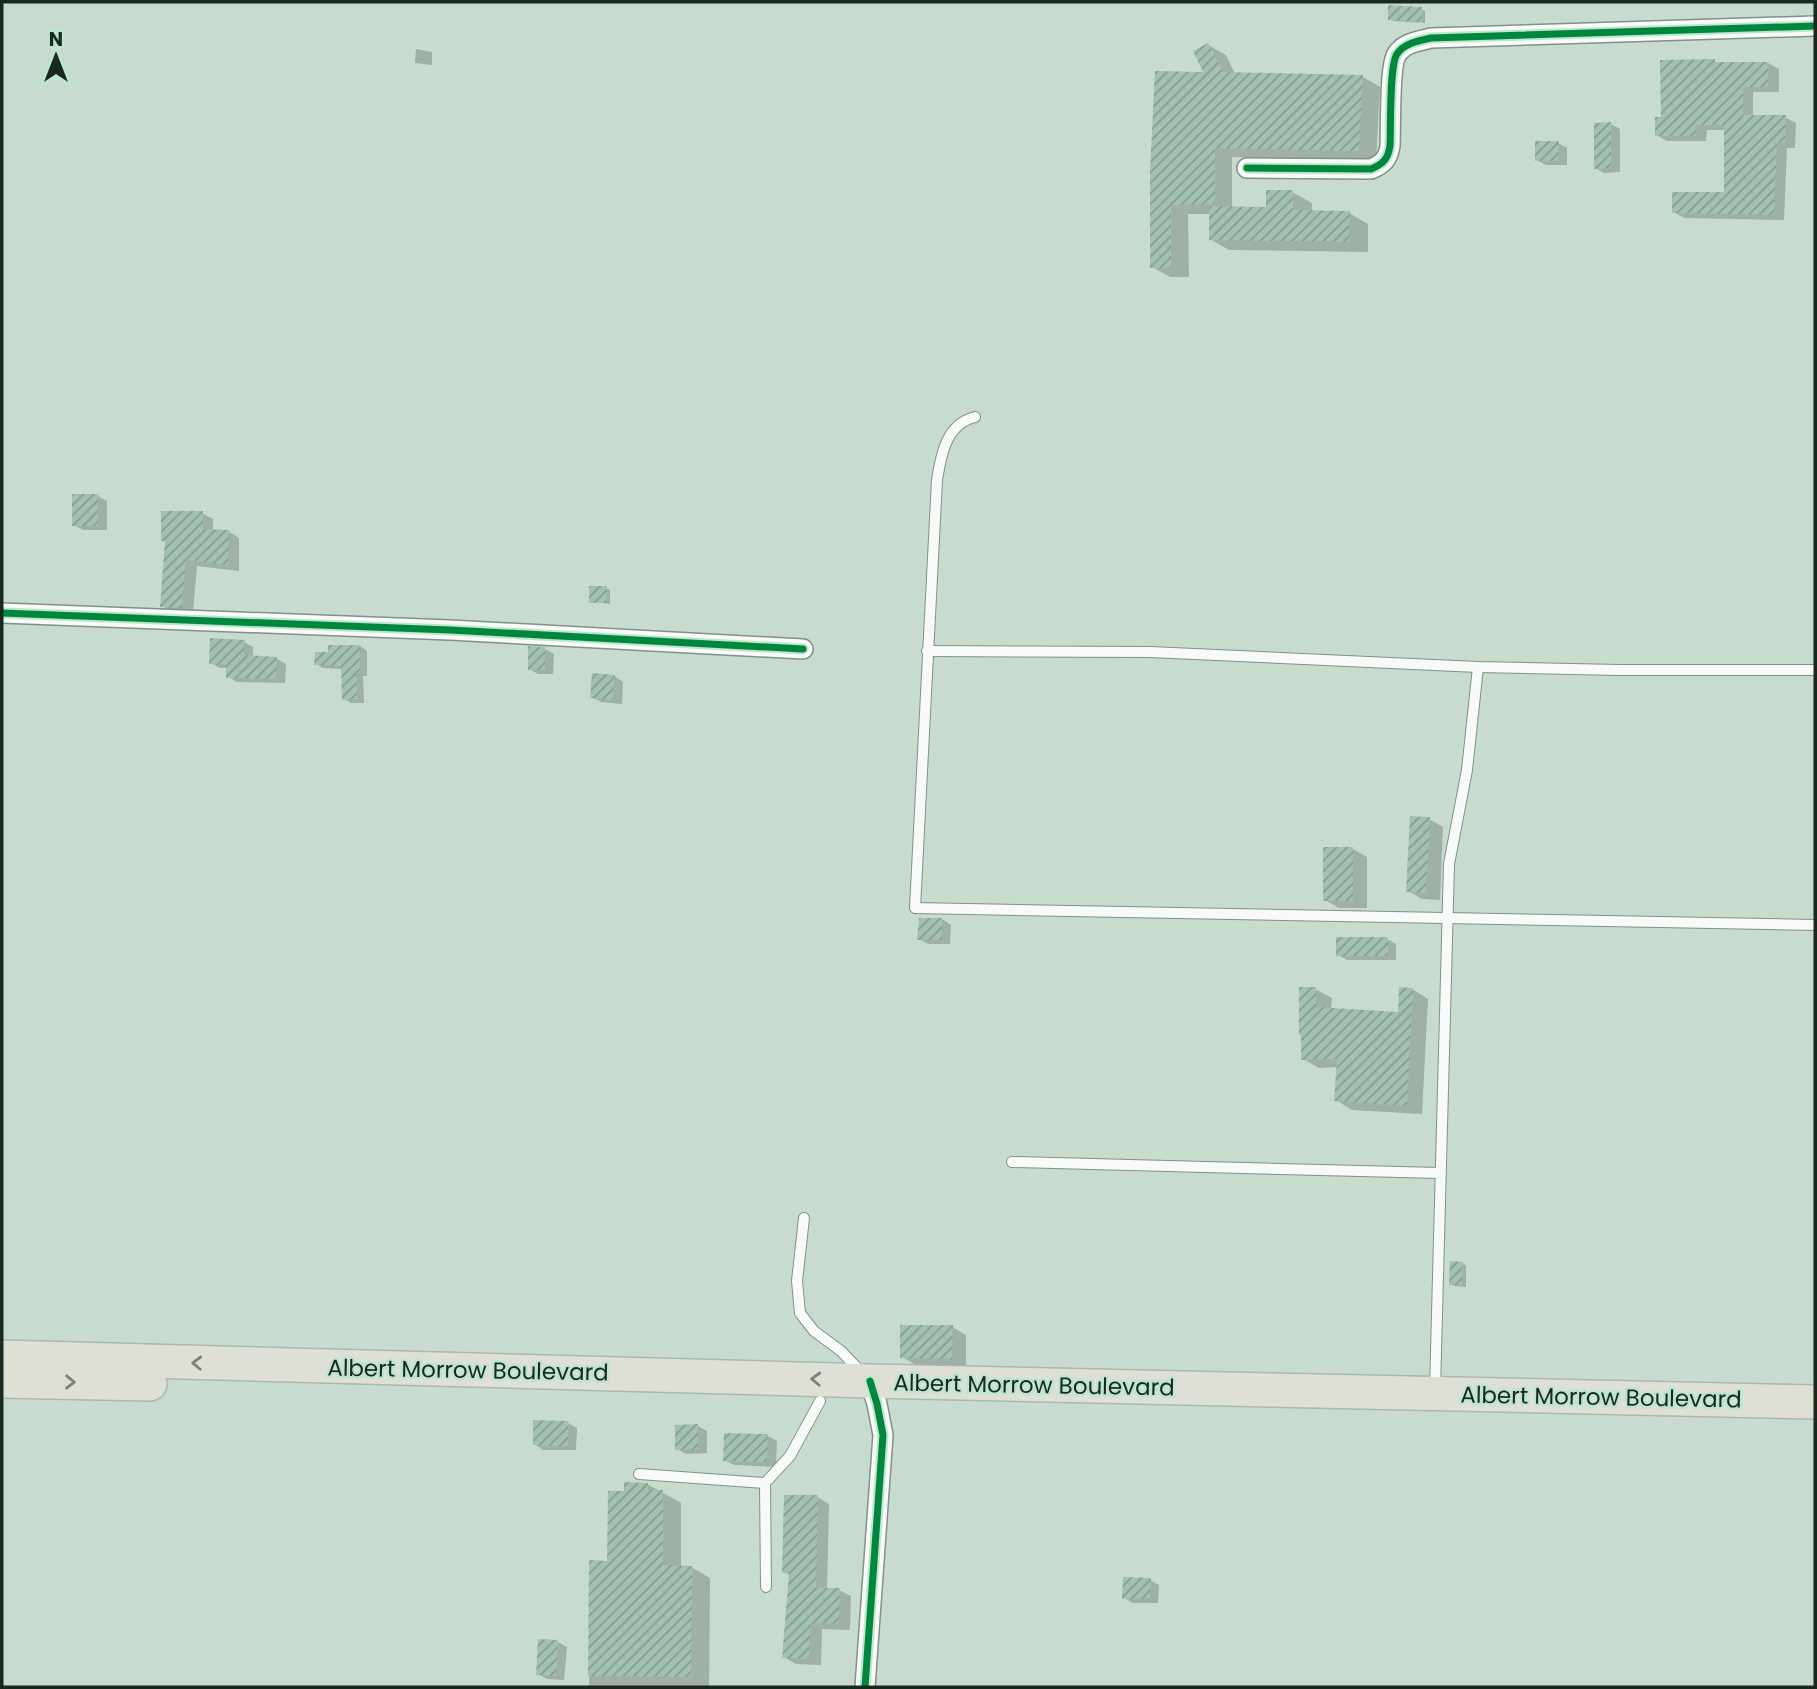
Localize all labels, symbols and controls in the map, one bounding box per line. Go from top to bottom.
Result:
north arrow [21,21,91,91]
text: N [49,26,63,53]
street label: Albert Morrow Boulevard [327,1352,609,1388]
one-way arrow [191,1355,202,1370]
street label: Albert Morrow Boulevard [893,1367,1175,1403]
one-way arrow [811,1371,821,1387]
one-way arrow [65,1375,76,1390]
street label: Albert Morrow Boulevard [1460,1379,1742,1415]

